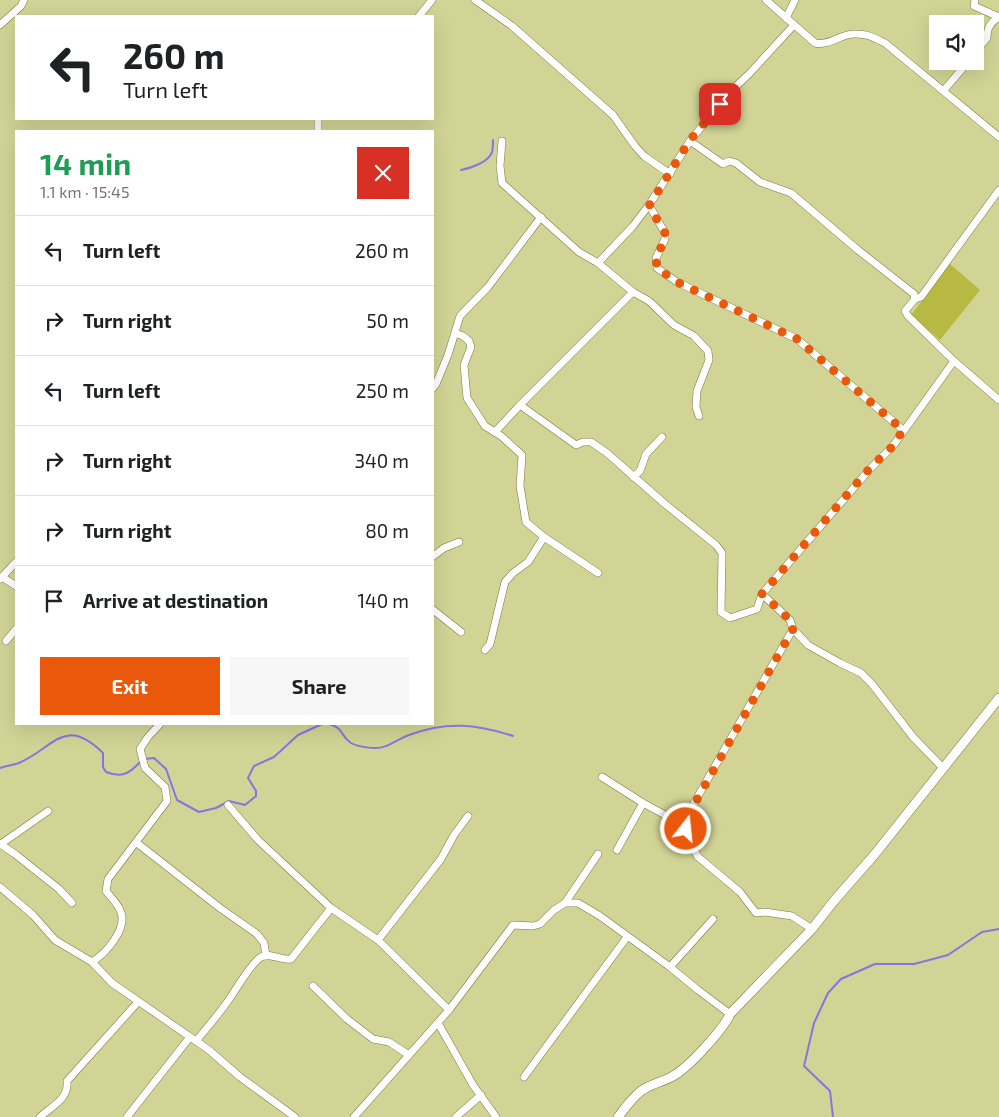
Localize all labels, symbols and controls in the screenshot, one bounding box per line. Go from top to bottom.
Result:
map controls [929,15,984,70]
button: sound [929,15,984,70]
text: 260 m [123,34,224,76]
icon: left [40,35,105,100]
text: Turn left [123,76,208,102]
pin [699,83,741,125]
icon: arrive [706,90,734,118]
text: 14 min [40,145,131,181]
button: close [357,147,409,199]
text: 1.1 km · 15:45 [40,182,130,201]
icon: left [40,237,68,265]
text: Turn left [83,239,160,262]
text: 260 m [355,239,409,262]
icon: right [40,307,68,335]
text: Turn right [83,309,171,332]
text: 50 m [366,309,409,332]
icon: left [40,377,68,405]
text: Turn left [83,379,160,402]
text: 250 m [356,379,409,402]
icon: right [40,447,68,475]
text: Turn right [83,449,171,472]
text: 340 m [354,449,409,472]
icon: right [40,517,68,545]
text: Turn right [83,519,171,542]
text: 80 m [365,519,409,542]
icon: arrive [40,587,68,615]
text: Arrive at destination [83,589,268,612]
text: 140 m [357,589,409,612]
button: Exit [40,657,220,715]
button: Share [230,657,409,715]
position arrow [659,802,711,854]

